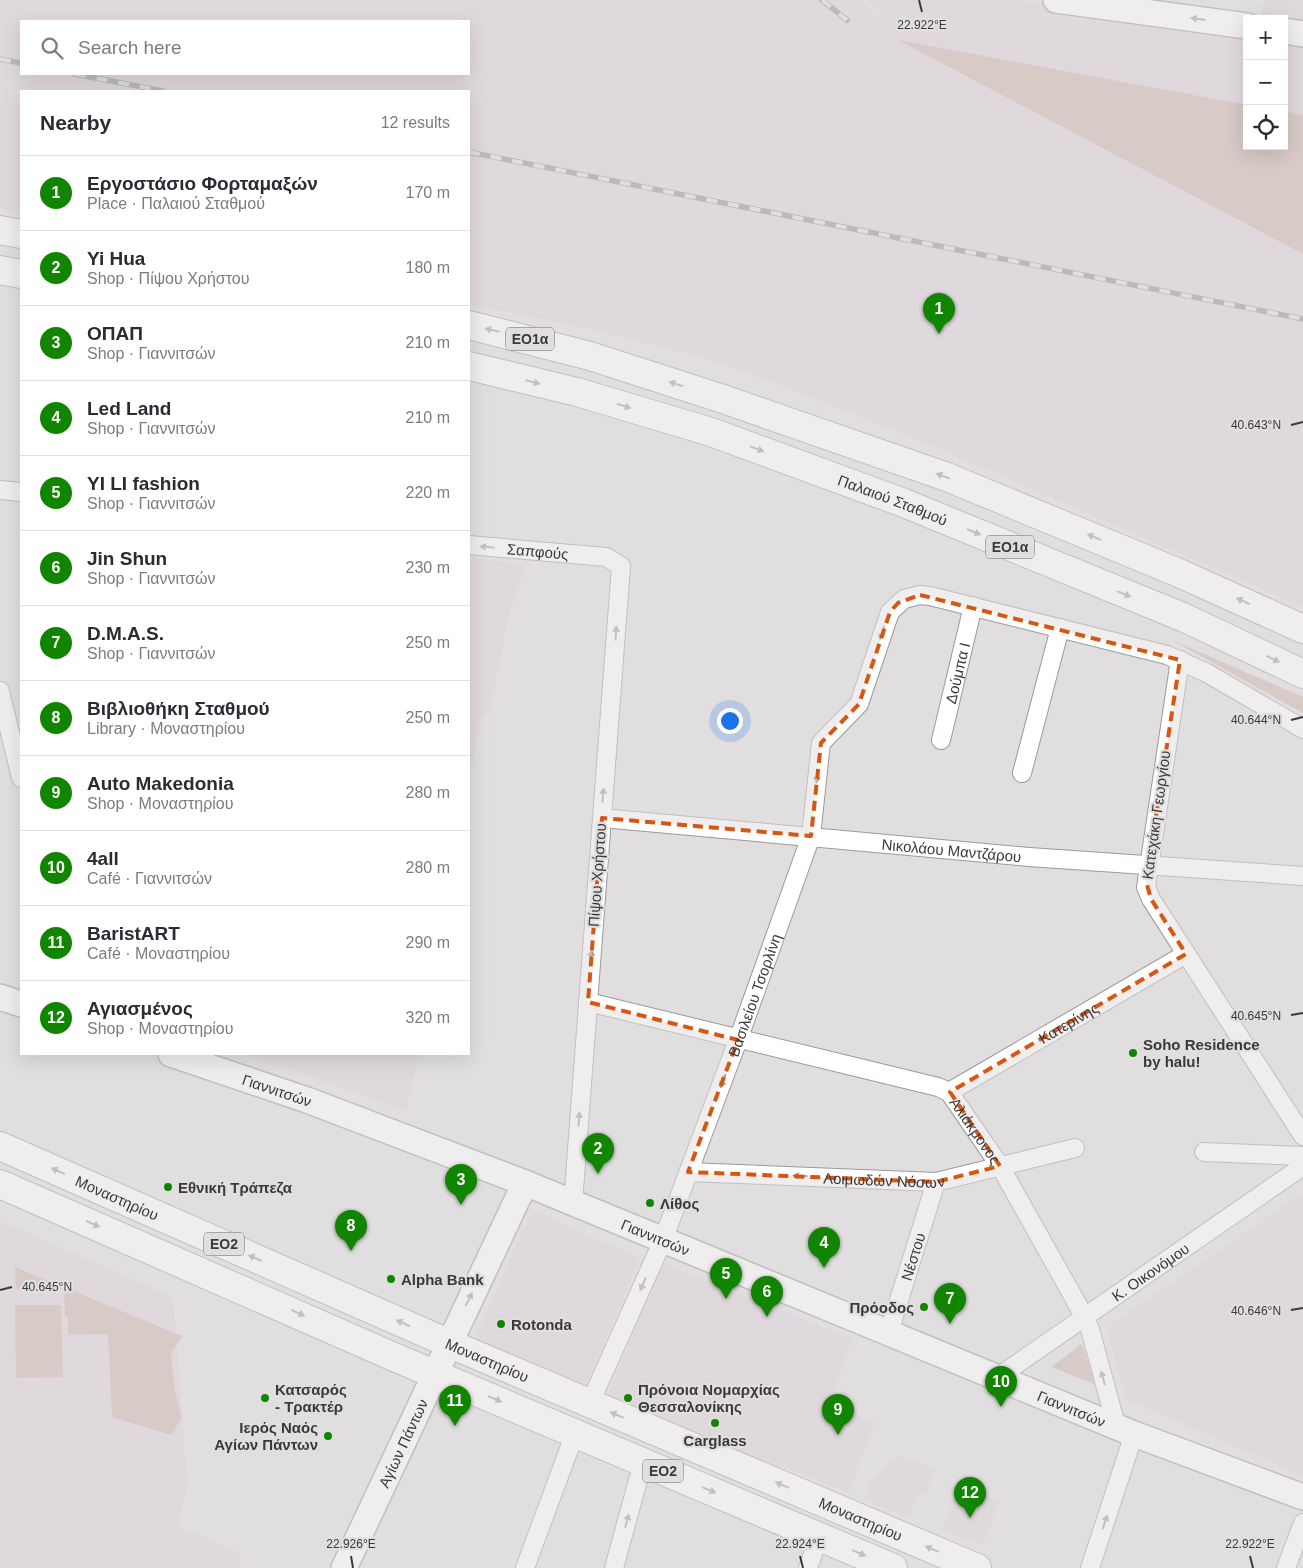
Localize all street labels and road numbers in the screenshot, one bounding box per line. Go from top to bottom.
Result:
road number: ΕΟ1α [506,328,554,350]
street label: Παλαιού Σταθμού [836,471,950,528]
road number: ΕΟ1α [986,536,1034,558]
street label: Σαπφούς [506,540,569,562]
street label: Δούμπα Ι [942,641,973,705]
street label: Κατεχάκη Γεωργίου [1139,750,1173,880]
street label: Πίψου Χρήστου [585,823,609,927]
street label: Νικολάου Μαντζάρου [881,835,1022,865]
street label: Βασιλείου Τσορλίνη [724,931,784,1059]
street label: Κατερίνης [1035,999,1101,1047]
street label: Γιαννιτσών [240,1070,314,1110]
street label: Αλιάκμονος [947,1094,1004,1167]
street label: Λοιμωδών Νόσων [823,1169,946,1191]
street label: Μοναστηρίου [73,1172,161,1223]
street label: Γιαννιτσών [619,1215,692,1258]
street label: Νέστου [897,1231,928,1283]
road number: ΕΟ2 [204,1232,244,1256]
street label: Κ. Οικονόμου [1108,1239,1192,1304]
street label: Μοναστηρίου [443,1334,531,1385]
street label: Γιαννιτσών [1035,1387,1108,1430]
street label: Αγίων Πάντων [375,1396,431,1490]
road number: ΕΟ2 [643,1460,683,1482]
street label: Μοναστηρίου [817,1493,905,1544]

